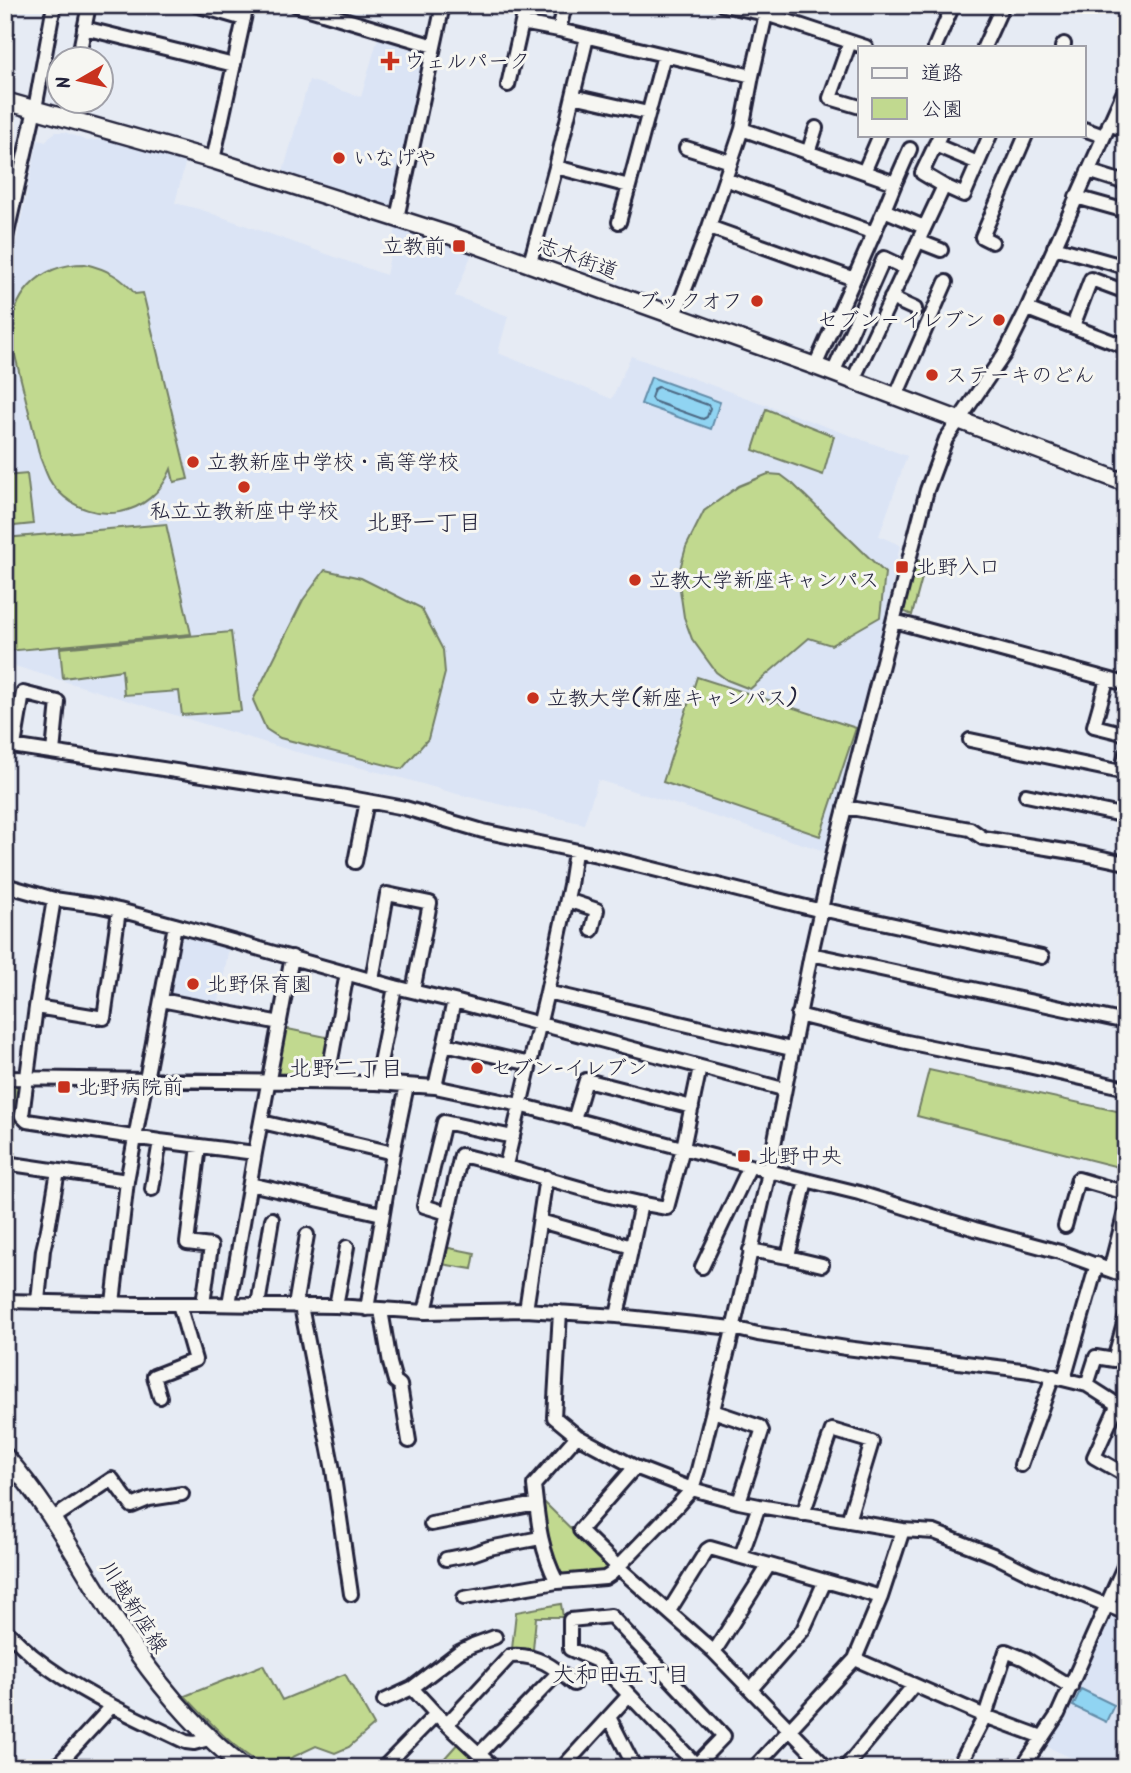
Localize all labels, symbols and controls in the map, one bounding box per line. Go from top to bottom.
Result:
north arrow [46,46,116,116]
place label: ウェルパーク [404,46,530,79]
legend [858,46,1086,136]
marker: ウェルパーク [382,53,398,69]
text: 道路 [921,58,963,91]
text: N [49,74,81,91]
text: 公園 [921,94,963,127]
place label: いなげや [353,143,437,176]
marker: いなげや [331,150,347,166]
street label: 志木街道 [532,230,623,289]
place label: 立教前 [382,231,445,264]
marker: 立教前 [451,238,467,254]
place label: ブックオフ [638,286,743,319]
marker: ブックオフ [749,293,765,309]
place label: セブン－イレブン [817,305,985,338]
marker: セブン－イレブン [991,312,1007,328]
place label: ステーキのどん [946,360,1095,393]
marker: ステーキのどん [924,367,940,383]
place label: 立教新座中学校・高等学校 [207,447,459,480]
marker: 立教新座中学校・高等学校 [185,454,201,470]
marker: 私立立教新座中学校 [236,479,252,495]
place label: 私立立教新座中学校 [150,496,339,529]
district label: 北野一丁目 [367,506,482,542]
place label: 北野入口 [916,552,1000,585]
marker: 北野入口 [894,559,910,575]
place label: 立教大学新座キャンパス [649,565,879,598]
marker: 立教大学新座キャンパス [627,572,643,588]
place label: 立教大学(新座キャンパス) [547,683,798,716]
marker: 立教大学(新座キャンパス) [525,690,541,706]
place label: 北野保育園 [207,969,312,1002]
marker: 北野保育園 [185,976,201,992]
district label: 北野二丁目 [289,1052,404,1088]
place label: セブン-イレブン [491,1053,648,1086]
marker: セブン-イレブン [469,1060,485,1076]
place label: 北野病院前 [78,1072,183,1105]
marker: 北野病院前 [56,1079,72,1095]
place label: 北野中央 [758,1141,842,1174]
marker: 北野中央 [736,1148,752,1164]
street label: 川越新座線 [90,1555,175,1661]
district label: 大和田五丁目 [552,1658,690,1694]

